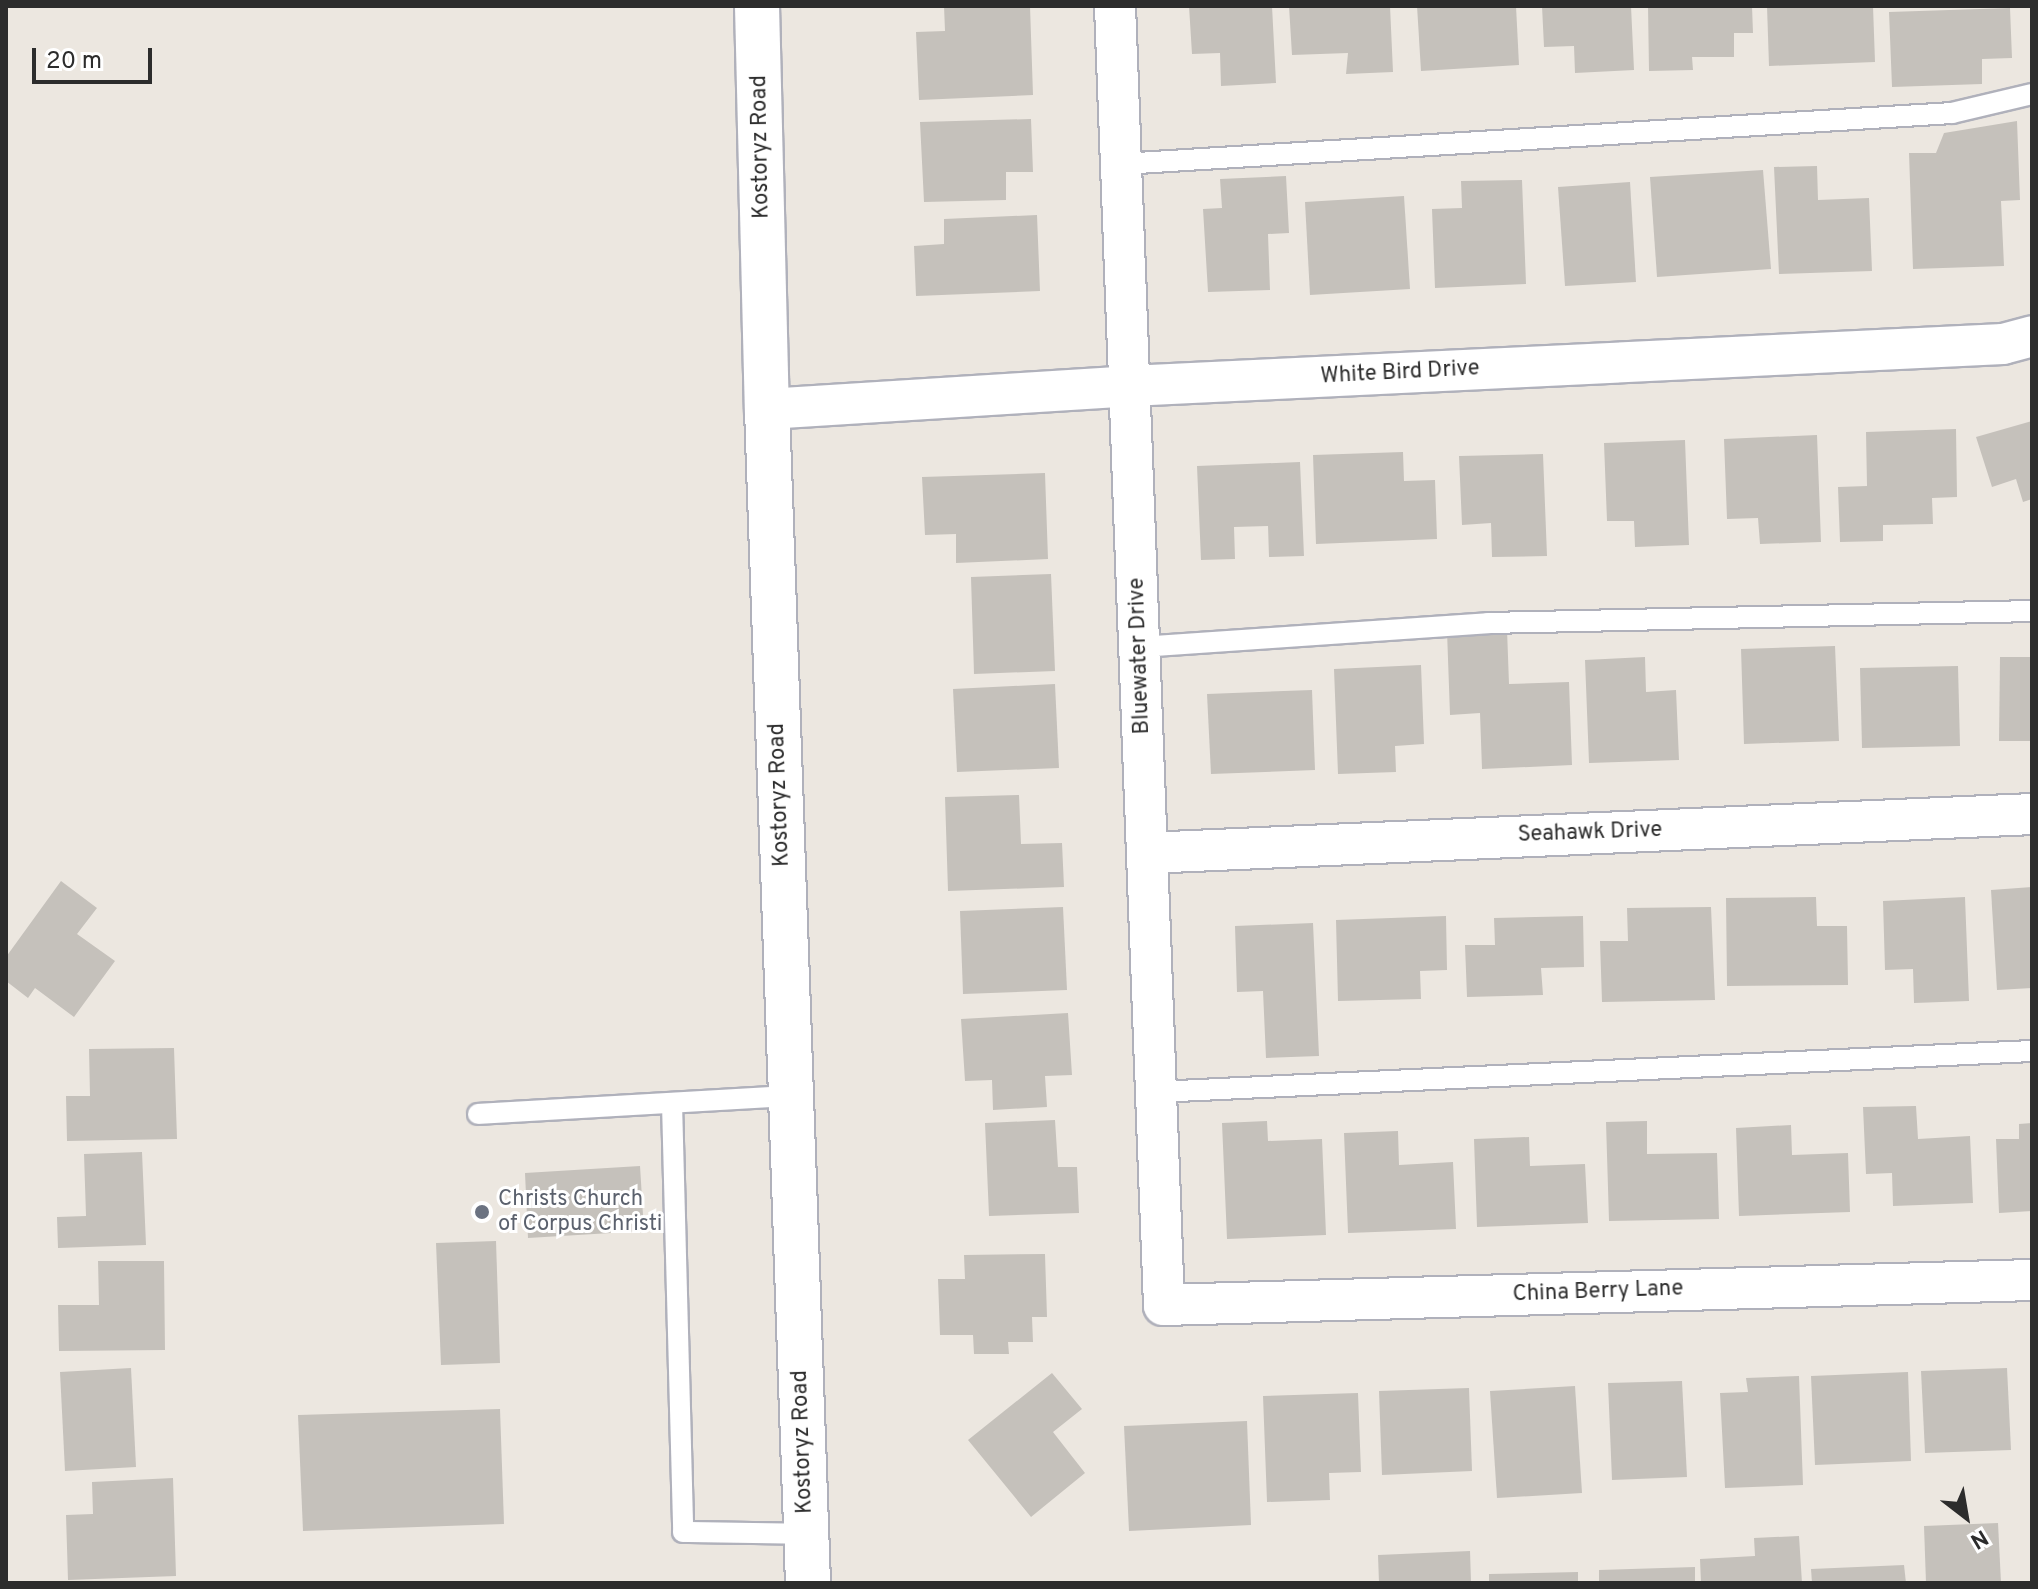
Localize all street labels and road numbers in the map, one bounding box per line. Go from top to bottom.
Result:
street label: Kostoryz Road [747,75,775,219]
street label: White Bird Drive [1320,356,1480,390]
street label: Bluewater Drive [1124,577,1156,735]
street label: Kostoryz Road [764,723,796,867]
street label: Seahawk Drive [1517,817,1663,849]
street label: China Berry Lane [1512,1276,1684,1308]
street label: Kostoryz Road [787,1370,819,1514]

